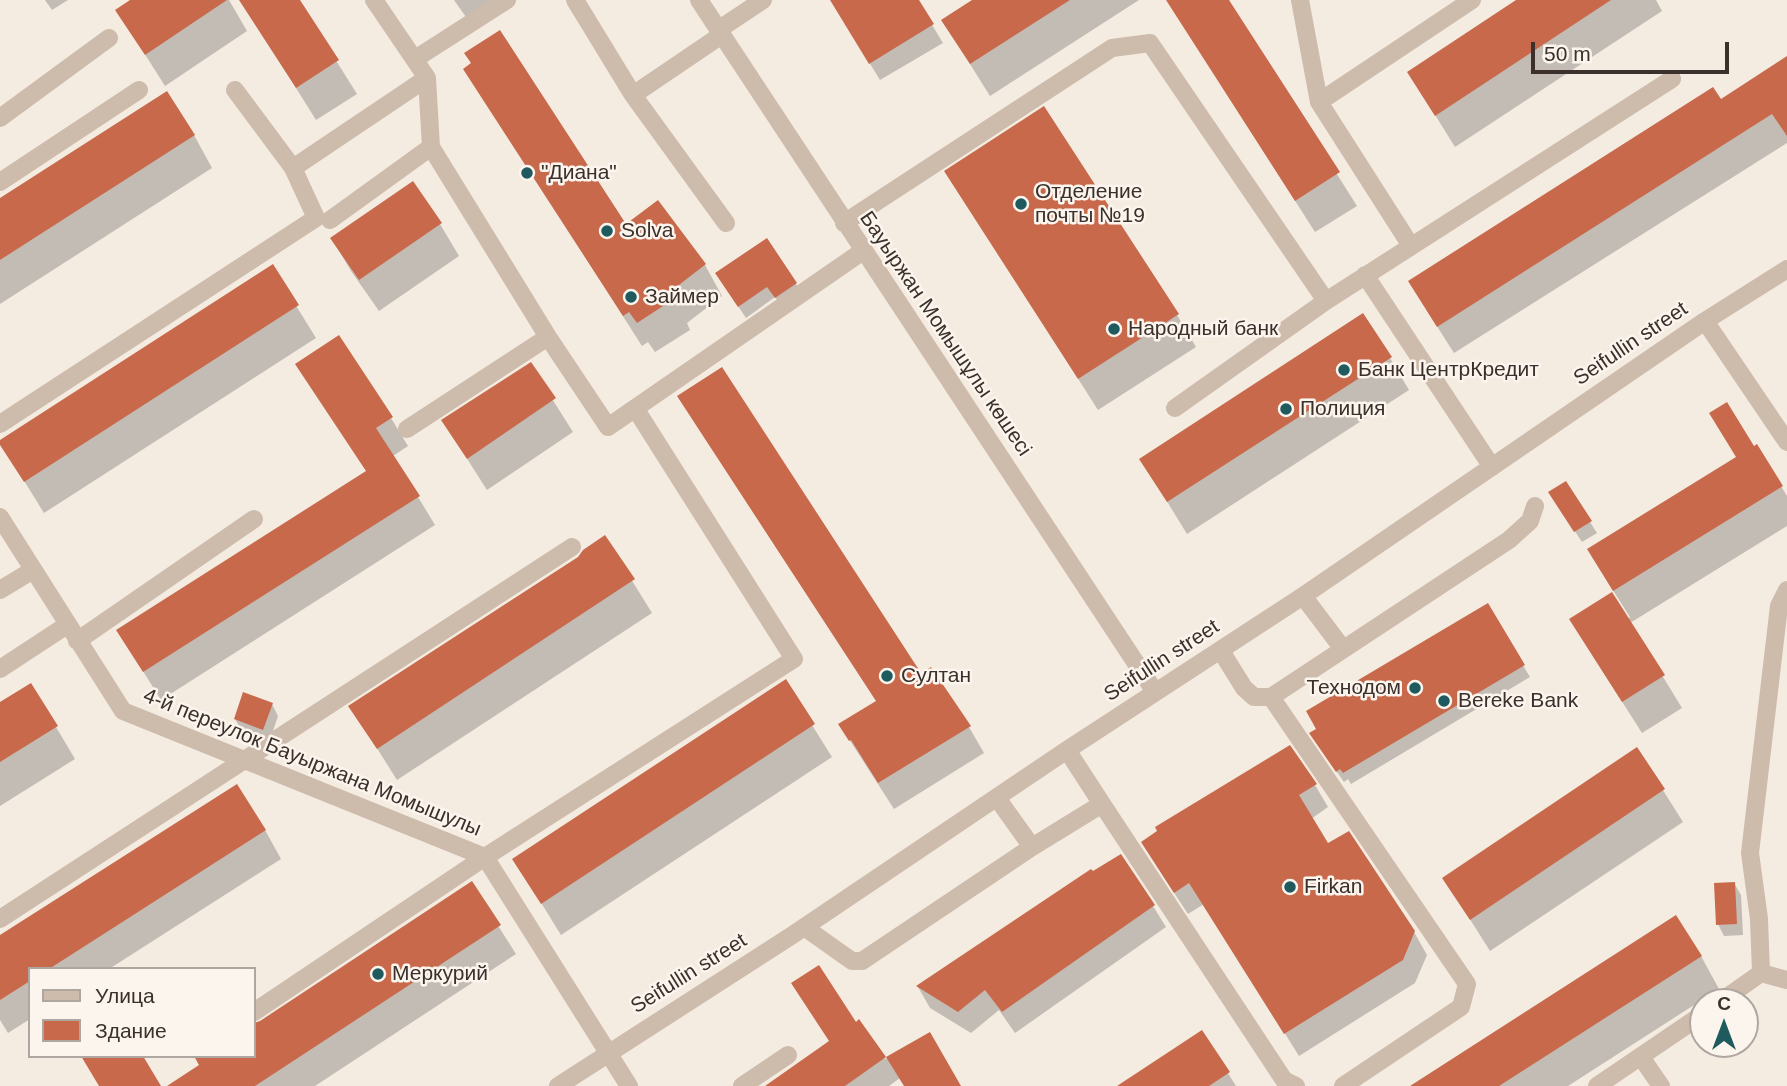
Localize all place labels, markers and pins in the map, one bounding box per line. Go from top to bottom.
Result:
place label: "Диана" [541,160,617,186]
marker: "Диана" [519,165,535,181]
place label: Отделение почты №19 [1035,179,1145,229]
marker: Отделение почты №19 [1013,196,1029,212]
place label: Solva [621,218,674,244]
marker: Solva [599,223,615,239]
place label: Займер [645,284,719,310]
marker: Займер [623,289,639,305]
place label: Народный банк [1128,316,1278,342]
marker: Народный банк [1106,321,1122,337]
place label: Банк ЦентрКредит [1358,357,1539,383]
marker: Банк ЦентрКредит [1336,362,1352,378]
place label: Полиция [1300,396,1385,422]
marker: Полиция [1278,401,1294,417]
place label: Султан [901,663,971,689]
marker: Султан [879,668,895,684]
place label: Технодом [1306,675,1401,701]
marker: Технодом [1407,680,1423,696]
place label: Bereke Bank [1458,688,1578,714]
marker: Bereke Bank [1436,693,1452,709]
place label: Firkan [1304,874,1362,900]
marker: Firkan [1282,879,1298,895]
place label: Меркурий [392,961,488,987]
marker: Меркурий [370,966,386,982]

